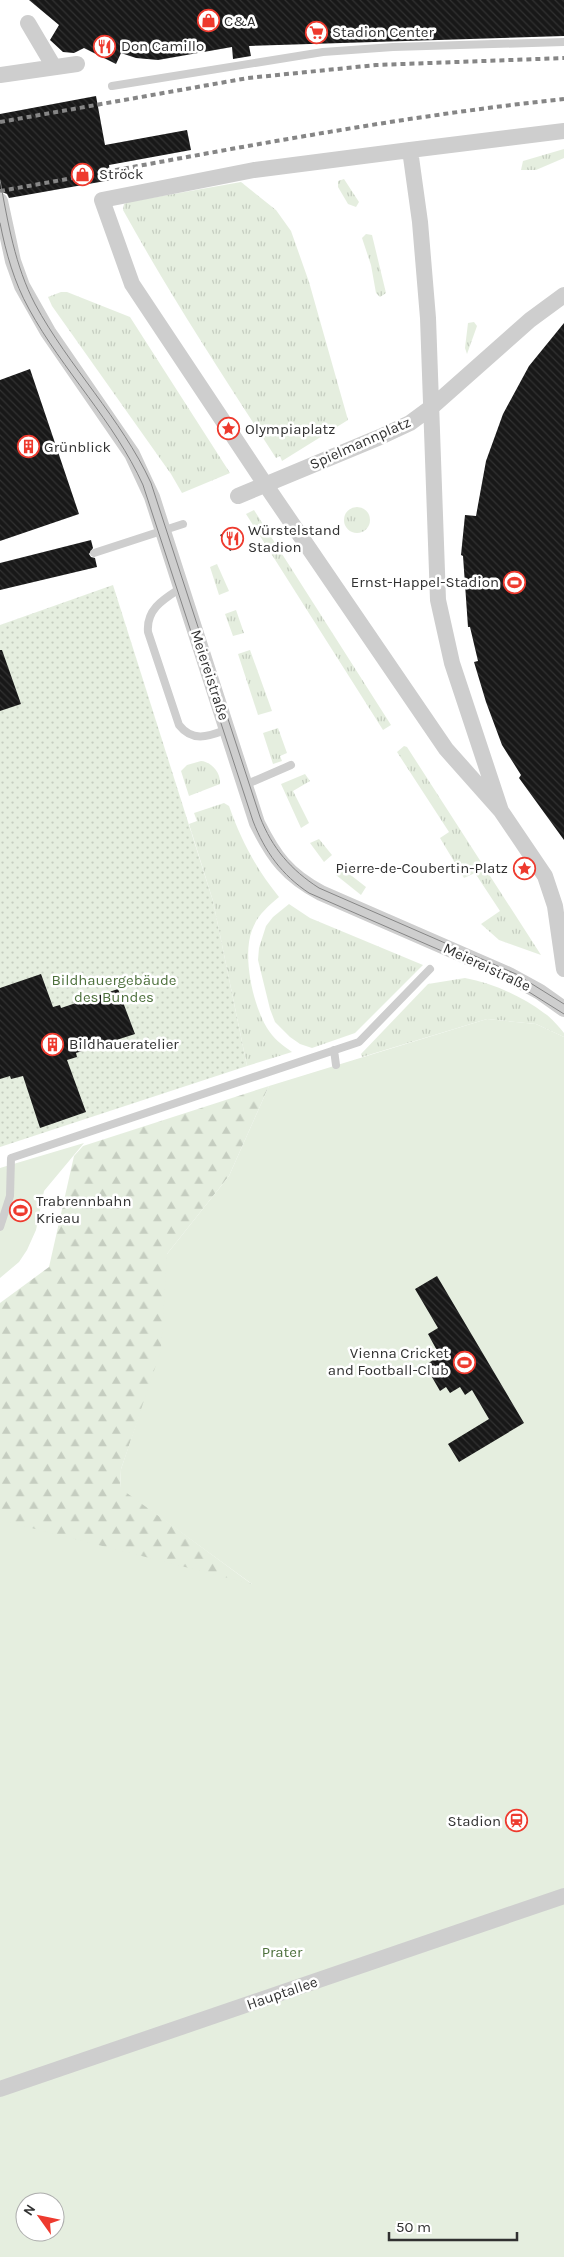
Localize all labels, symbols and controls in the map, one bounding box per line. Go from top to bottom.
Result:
shop icon: C&A [196,9,220,33]
place label: C&A [224,12,256,30]
supermarket icon: Stadion Center [304,20,328,44]
place label: Stadion Center [332,23,434,41]
restaurant icon: Don Camillo [93,34,117,58]
place label: Don Camillo [121,37,204,55]
shop icon: Ströck [71,162,95,186]
place label: Ströck [99,165,144,183]
street label: Spielmannplatz [307,413,413,473]
place icon: Olympiaplatz [217,417,241,441]
place label: Olympiaplatz [245,420,335,438]
building icon: Grünblick [16,435,40,459]
place label: Grünblick [44,438,111,456]
place label: Würstelstand Stadion [248,521,341,556]
restaurant icon: Würstelstand Stadion [220,527,244,551]
sports icon: Ernst-Happel-Stadion [503,570,527,594]
place label: Ernst-Happel-Stadion [351,573,499,591]
street label: Meiereistraße [187,627,233,723]
place icon: Pierre-de-Coubertin-Platz [512,856,536,880]
place label: Pierre-de-Coubertin-Platz [336,859,508,877]
street label: Meiereistraße [440,939,534,995]
park label: Bildhauergebäude des Bundes [51,971,177,1006]
building icon: Bildhaueratelier [41,1032,65,1056]
place label: Bildhaueratelier [69,1035,179,1053]
place label: Trabrennbahn Krieau [36,1192,131,1227]
sports icon: Trabrennbahn Krieau [8,1198,32,1222]
place label: Vienna Cricket and Football-Club [328,1344,449,1379]
sports icon: Vienna Cricket and Football-Club [453,1350,477,1374]
station icon: Stadion [505,1809,529,1833]
place label: Stadion [447,1812,501,1830]
park label: Prater [262,1943,303,1961]
street label: Hauptallee [244,1972,320,2014]
north arrow [15,2192,65,2242]
text: N [20,2201,39,2219]
scale bar [389,2210,516,2242]
text: 50 m [396,2218,431,2236]

